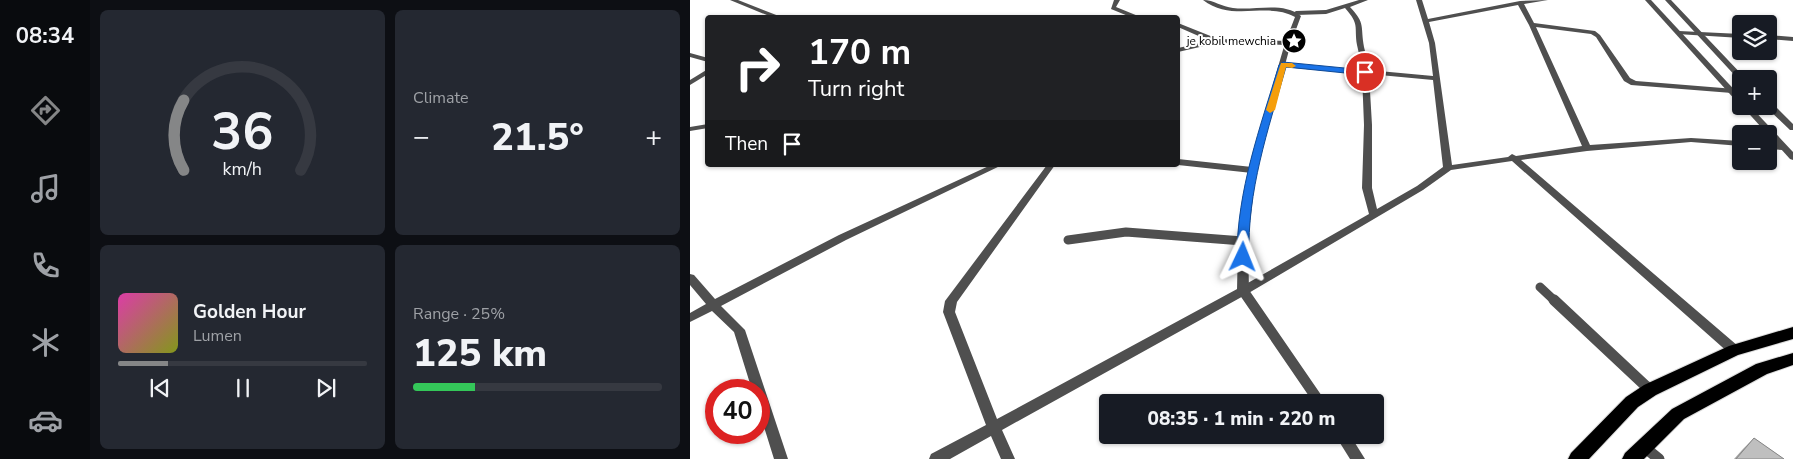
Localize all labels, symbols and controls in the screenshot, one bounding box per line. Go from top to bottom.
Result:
map controls [1732,15,1777,170]
button: layers [1732,15,1777,60]
text: 08:34 [16,21,74,51]
place icon: je kobil mewchia [1281,28,1307,54]
text: 170 m [808,29,911,76]
place label: je kobil mewchia [1186,33,1276,49]
icon: right [725,35,790,100]
pin [1344,51,1386,93]
icon: arrive [1351,58,1379,86]
button: + [1732,70,1777,115]
text: Turn right [808,74,904,104]
text: Climate [413,87,468,109]
icon: directions [28,93,63,128]
text: 36 [211,96,274,167]
text: 21.5° [491,112,584,163]
text: − [413,118,430,156]
text: + [645,118,662,156]
button: − [1732,125,1777,170]
icon: arrive [778,130,806,158]
text: Then [725,131,768,157]
text: km/h [223,157,262,181]
icon: music [28,171,63,206]
position arrow [1216,230,1268,282]
icon: phone [28,248,63,283]
text: Golden Hour [193,299,306,325]
text: Range · 25% [413,303,505,325]
icon: climate [28,325,63,360]
text: Lumen [193,325,242,347]
text: 125 km [413,328,547,379]
icon: previous [146,374,174,402]
icon: pause [229,374,257,402]
icon: next [312,374,340,402]
speed limit sign: 40 [705,379,770,444]
icon: car [28,403,63,438]
text: 08:35 · 1 min · 220 m [1148,406,1335,432]

